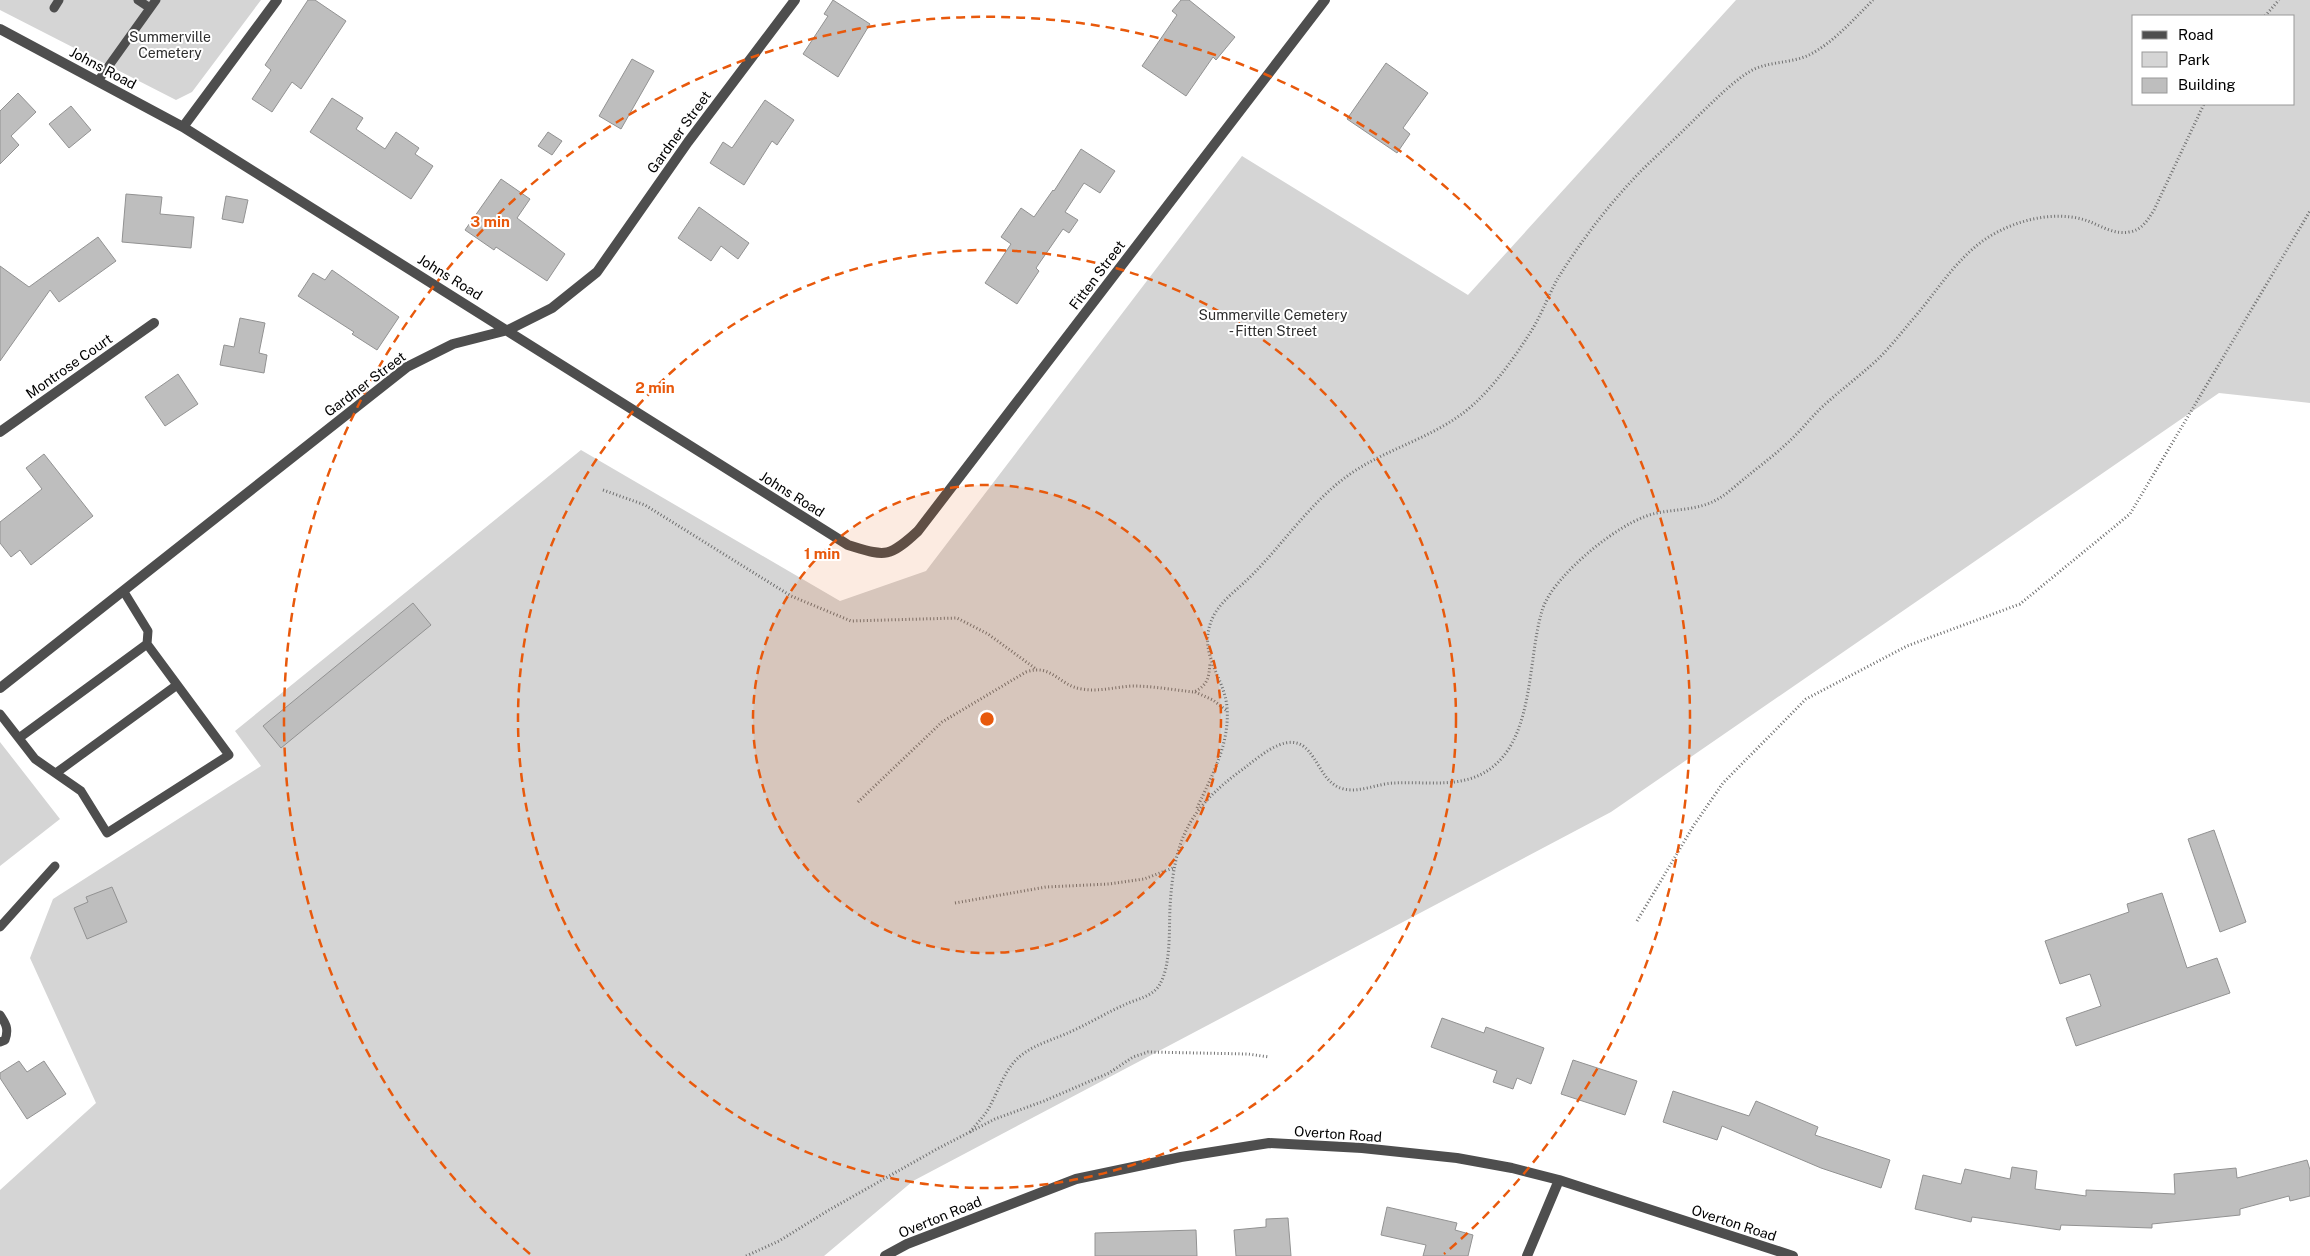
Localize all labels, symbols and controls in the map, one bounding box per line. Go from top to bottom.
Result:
legend [2132,15,2295,105]
text: Road [2178,26,2214,43]
park label: Summerville Cemetery [129,29,211,61]
street label: Johns Road [67,44,139,92]
text: Park [2178,51,2210,68]
text: Building [2178,76,2236,93]
street label: Gardner Street [644,88,714,176]
text: 3 min [470,213,510,230]
street label: Fitten Street [1066,237,1128,313]
street label: Johns Road [415,251,485,303]
park label: Summerville Cemetery - Fitten Street [1199,307,1348,339]
street label: Montrose Court [23,330,115,402]
street label: Gardner Street [321,348,409,420]
text: 2 min [635,379,675,396]
street label: Johns Road [757,468,827,520]
text: 1 min [804,545,840,562]
centre of rings [978,710,996,728]
street label: Overton Road [1293,1123,1383,1145]
street label: Overton Road [896,1193,984,1241]
street label: Overton Road [1690,1202,1778,1244]

